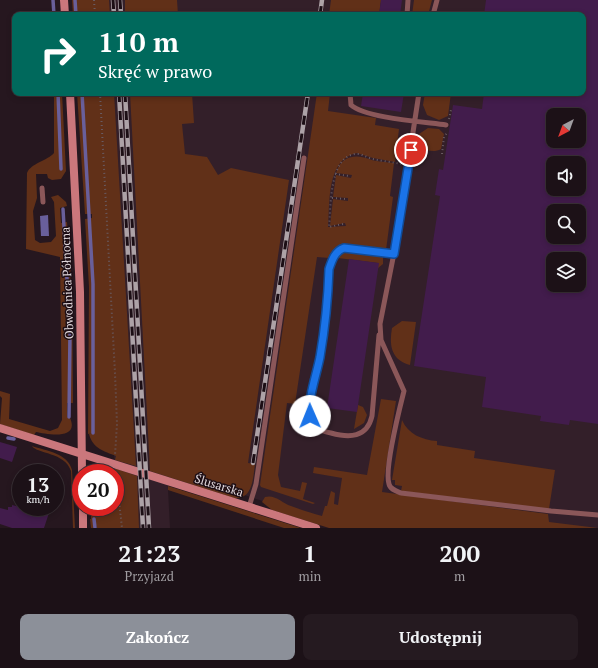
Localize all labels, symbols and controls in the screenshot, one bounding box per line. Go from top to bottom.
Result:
text: 110 m [98,23,179,60]
icon: right [32,28,84,80]
text: Skręć w prawo [98,59,212,83]
north arrow [546,108,586,148]
map controls [546,108,586,292]
pin [394,133,428,167]
icon: arrive [400,139,422,161]
button: sound [546,156,586,196]
button: search [546,204,586,244]
street label: Obwodnica Północna [58,227,76,339]
button: layers [546,252,586,292]
position arrow [289,395,331,437]
speed limit sign: 20 [72,464,124,516]
street label: Ślusarska [193,470,245,500]
text: 13 [27,471,49,498]
text: km/h [26,493,50,506]
text: 21:23 [118,537,180,569]
text: 1 [303,537,317,569]
text: 200 [439,537,480,569]
text: Przyjazd [125,567,174,585]
text: min [298,567,321,585]
text: m [454,567,465,585]
button: Zakończ [20,614,295,660]
button: Udostępnij [303,614,578,660]

